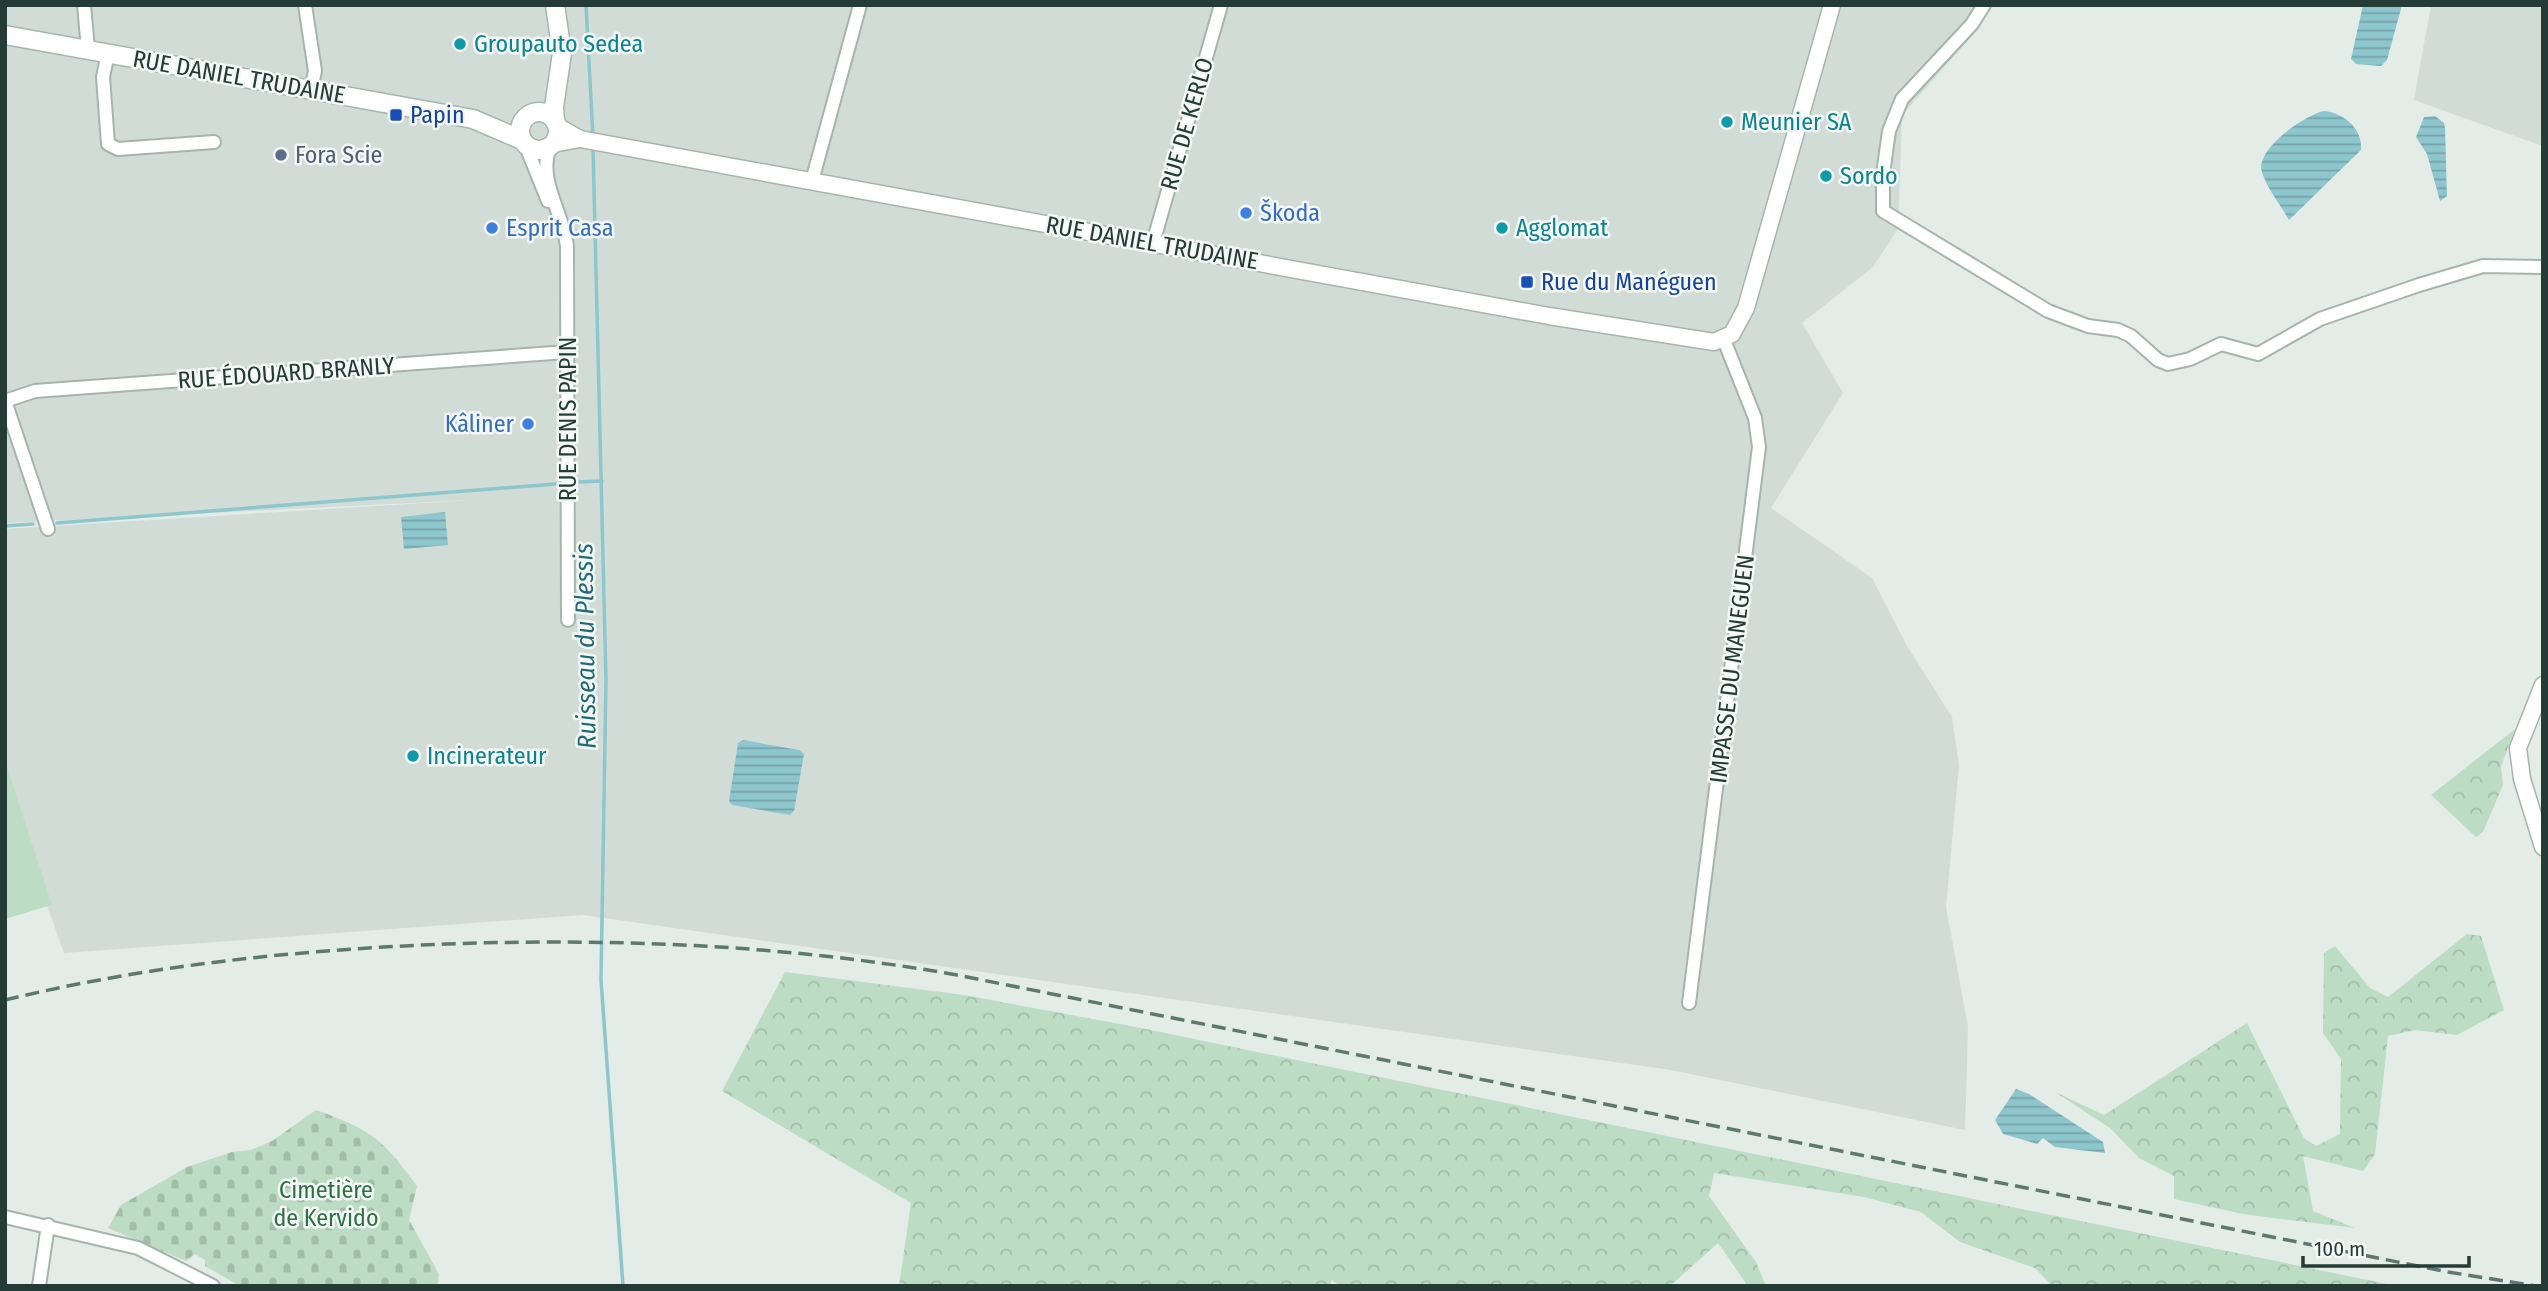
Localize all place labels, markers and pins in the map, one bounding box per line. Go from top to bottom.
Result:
place label: Groupauto Sedea [474,30,643,58]
marker: Groupauto Sedea [452,36,468,52]
place label: Papin [410,101,465,129]
marker: Papin [388,107,404,123]
place label: Meunier SA [1741,108,1852,136]
marker: Meunier SA [1719,114,1735,130]
place label: Fora Scie [295,141,382,169]
marker: Fora Scie [273,147,289,163]
place label: Sordo [1840,162,1898,190]
marker: Sordo [1818,168,1834,184]
place label: Škoda [1260,198,1320,227]
marker: Škoda [1238,205,1254,221]
place label: Esprit Casa [506,214,613,242]
place label: Agglomat [1516,214,1608,242]
marker: Esprit Casa [484,220,500,236]
marker: Agglomat [1494,220,1510,236]
place label: Rue du Manéguen [1541,268,1717,296]
marker: Rue du Manéguen [1519,274,1535,290]
place label: Kâliner [445,410,515,438]
marker: Kâliner [520,416,536,432]
place label: Incinerateur [427,742,547,770]
marker: Incinerateur [405,748,421,764]

